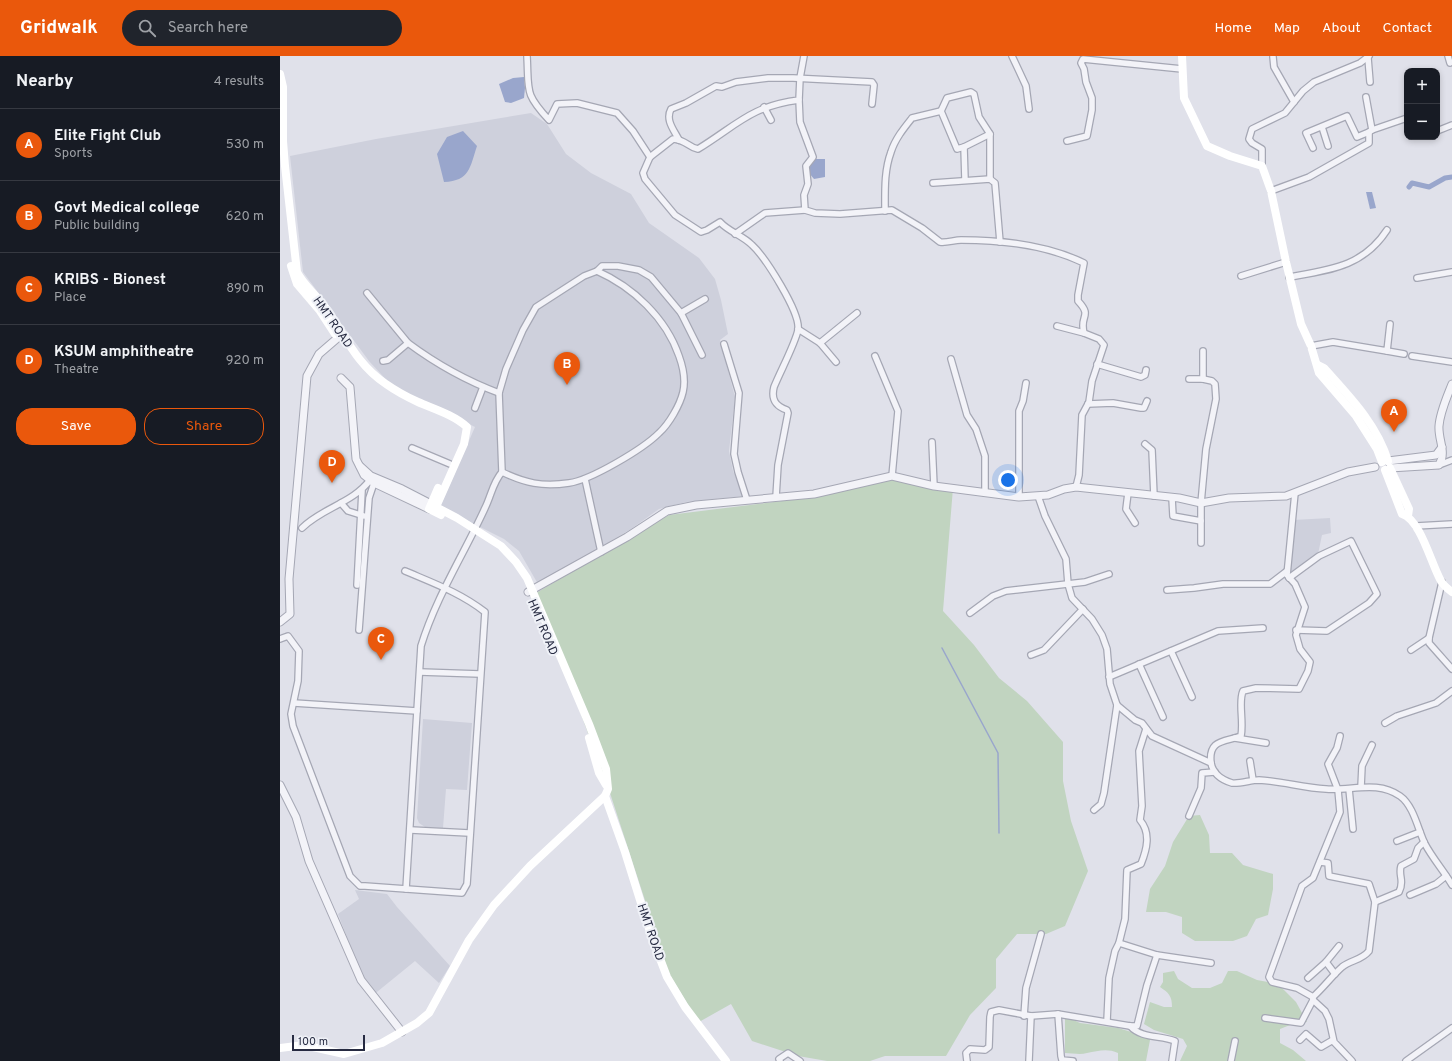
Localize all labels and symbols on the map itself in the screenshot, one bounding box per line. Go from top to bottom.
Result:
street label: HMT ROAD [309,294,356,352]
pin: B [554,352,580,385]
pin: A [1381,399,1407,432]
pin: D [319,450,345,483]
your location [998,470,1018,490]
street label: HMT ROAD [523,597,561,658]
pin: C [368,627,394,660]
street label: HMT ROAD [633,902,667,963]
scale bar [292,1033,365,1052]

